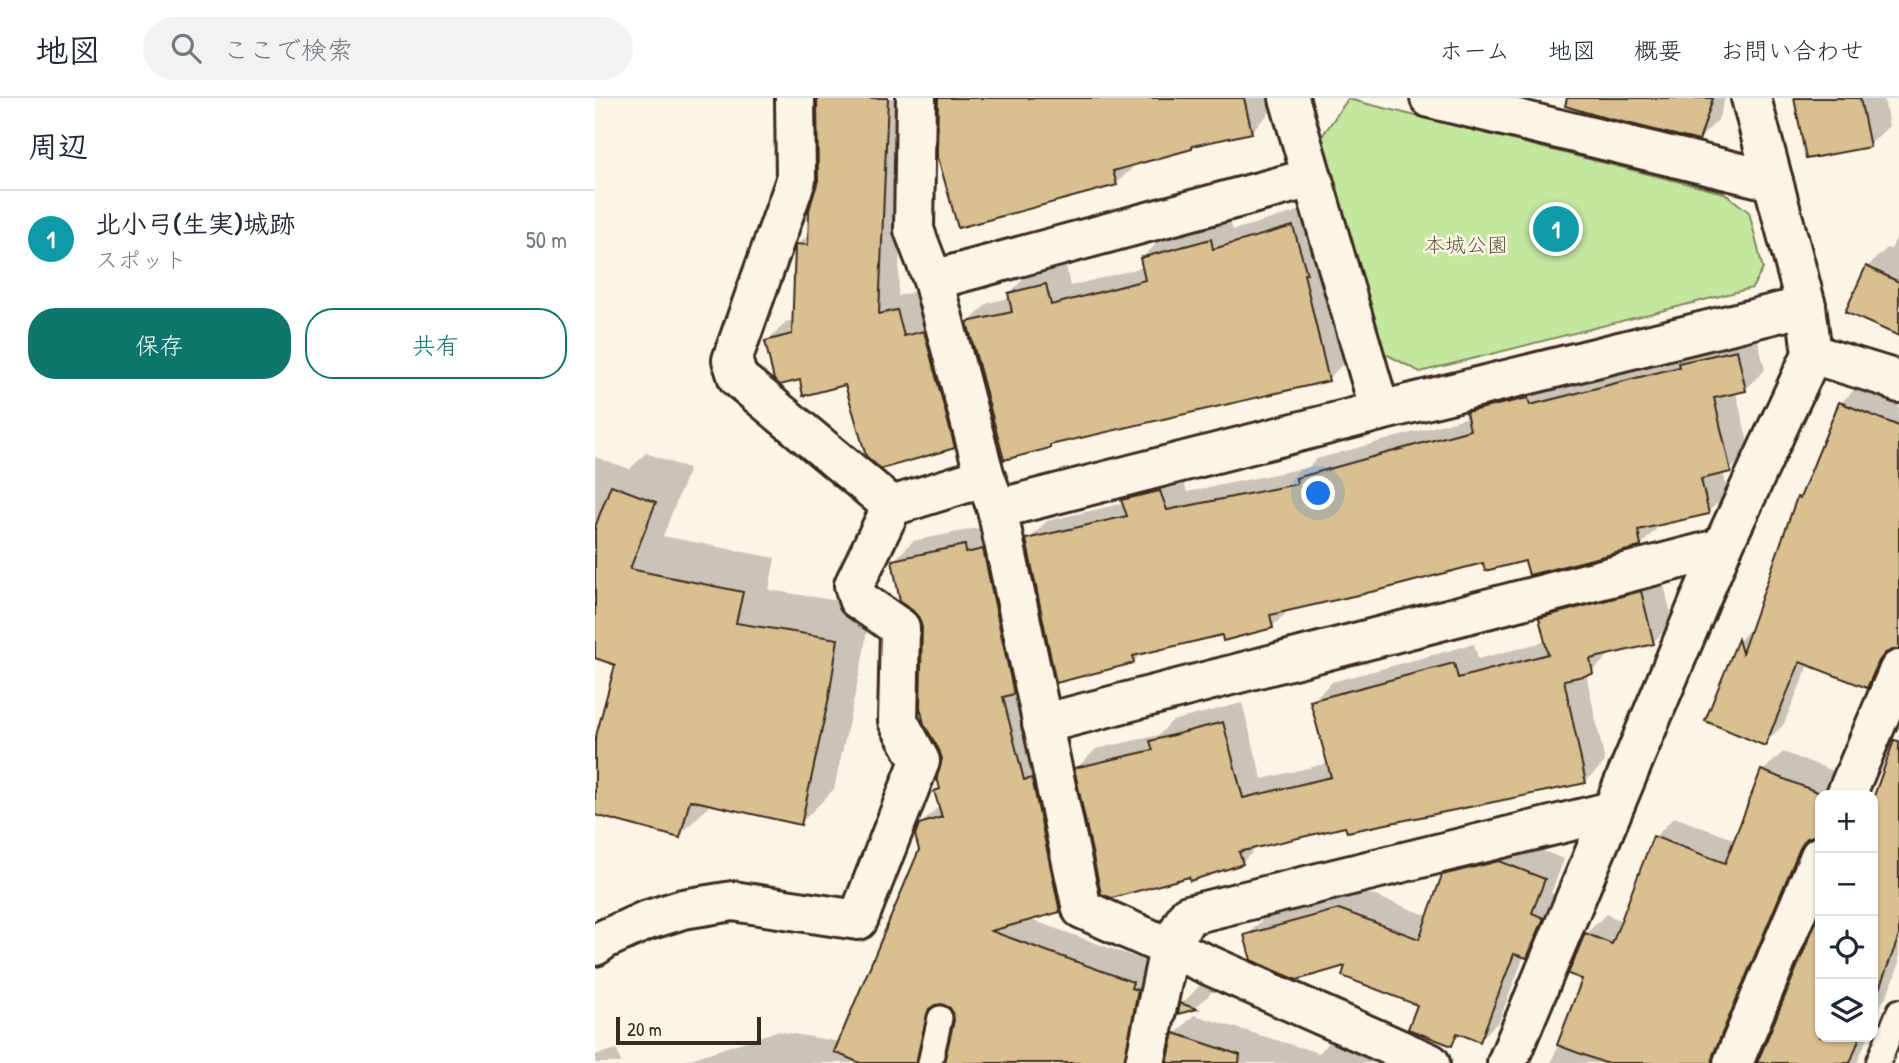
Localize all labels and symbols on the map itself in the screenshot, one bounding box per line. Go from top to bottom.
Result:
pin: 1 [1533,203,1579,255]
park label: 本城公園 [1424,230,1508,259]
your location [1301,476,1335,510]
scale bar [616,1014,761,1046]

